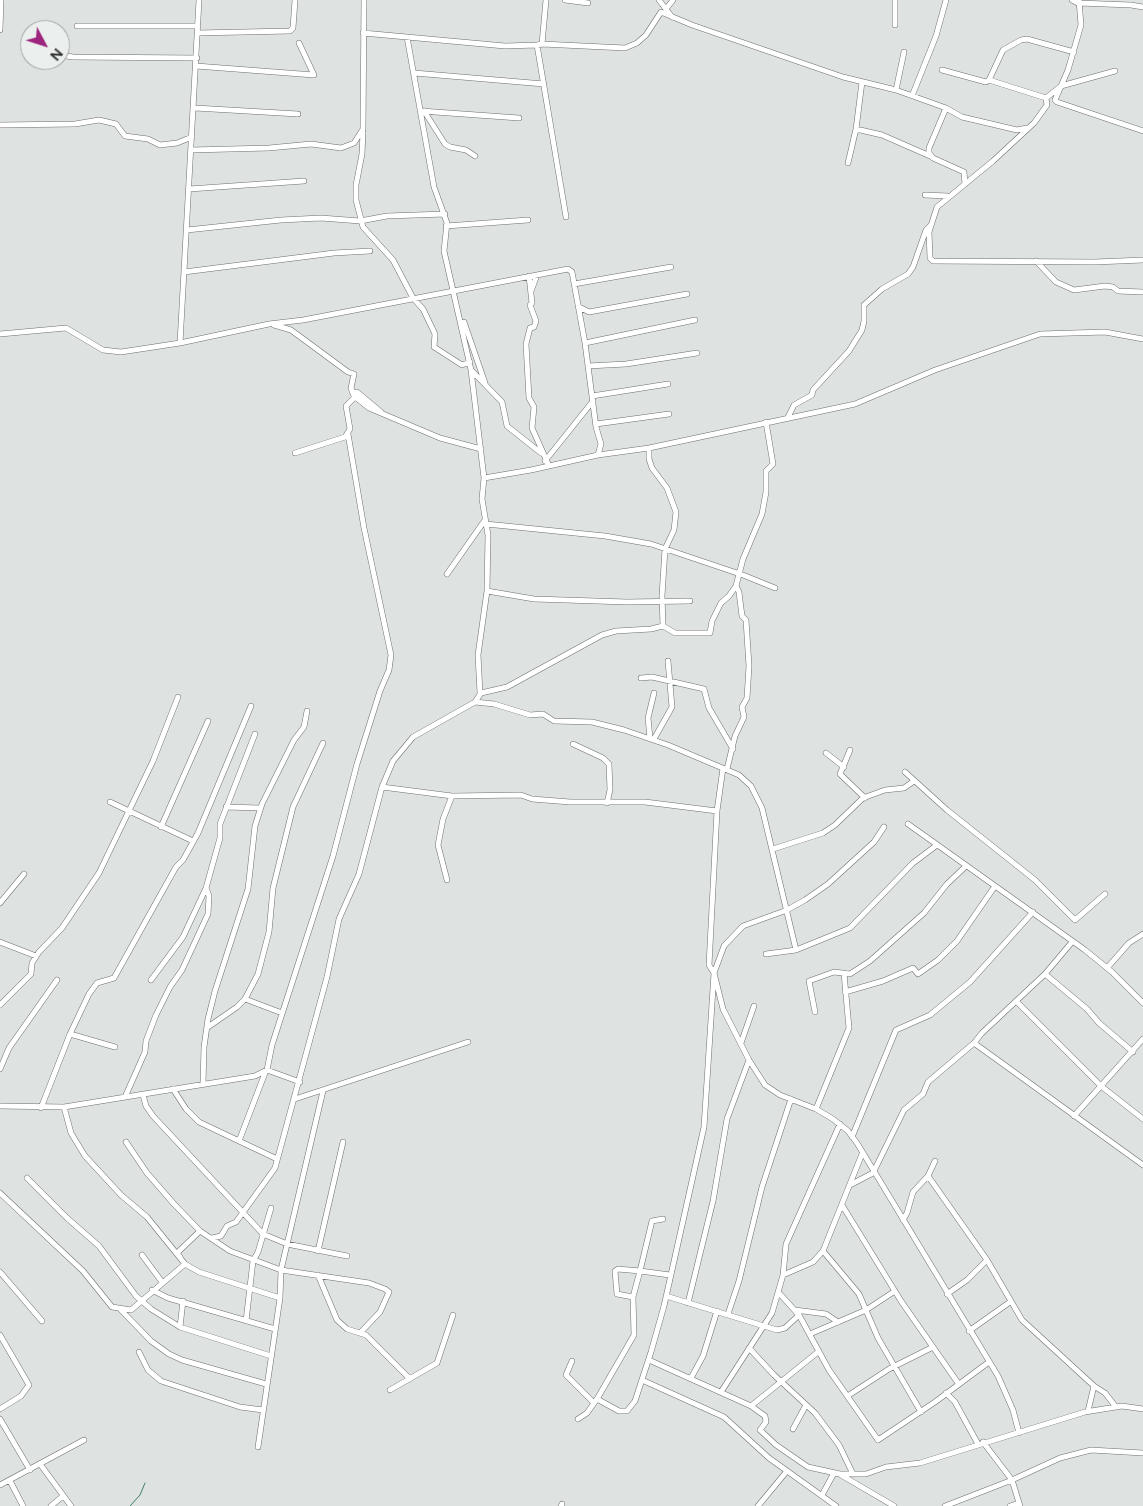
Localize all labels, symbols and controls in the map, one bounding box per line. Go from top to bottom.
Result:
north arrow [20,20,70,70]
text: N [46,45,66,64]

